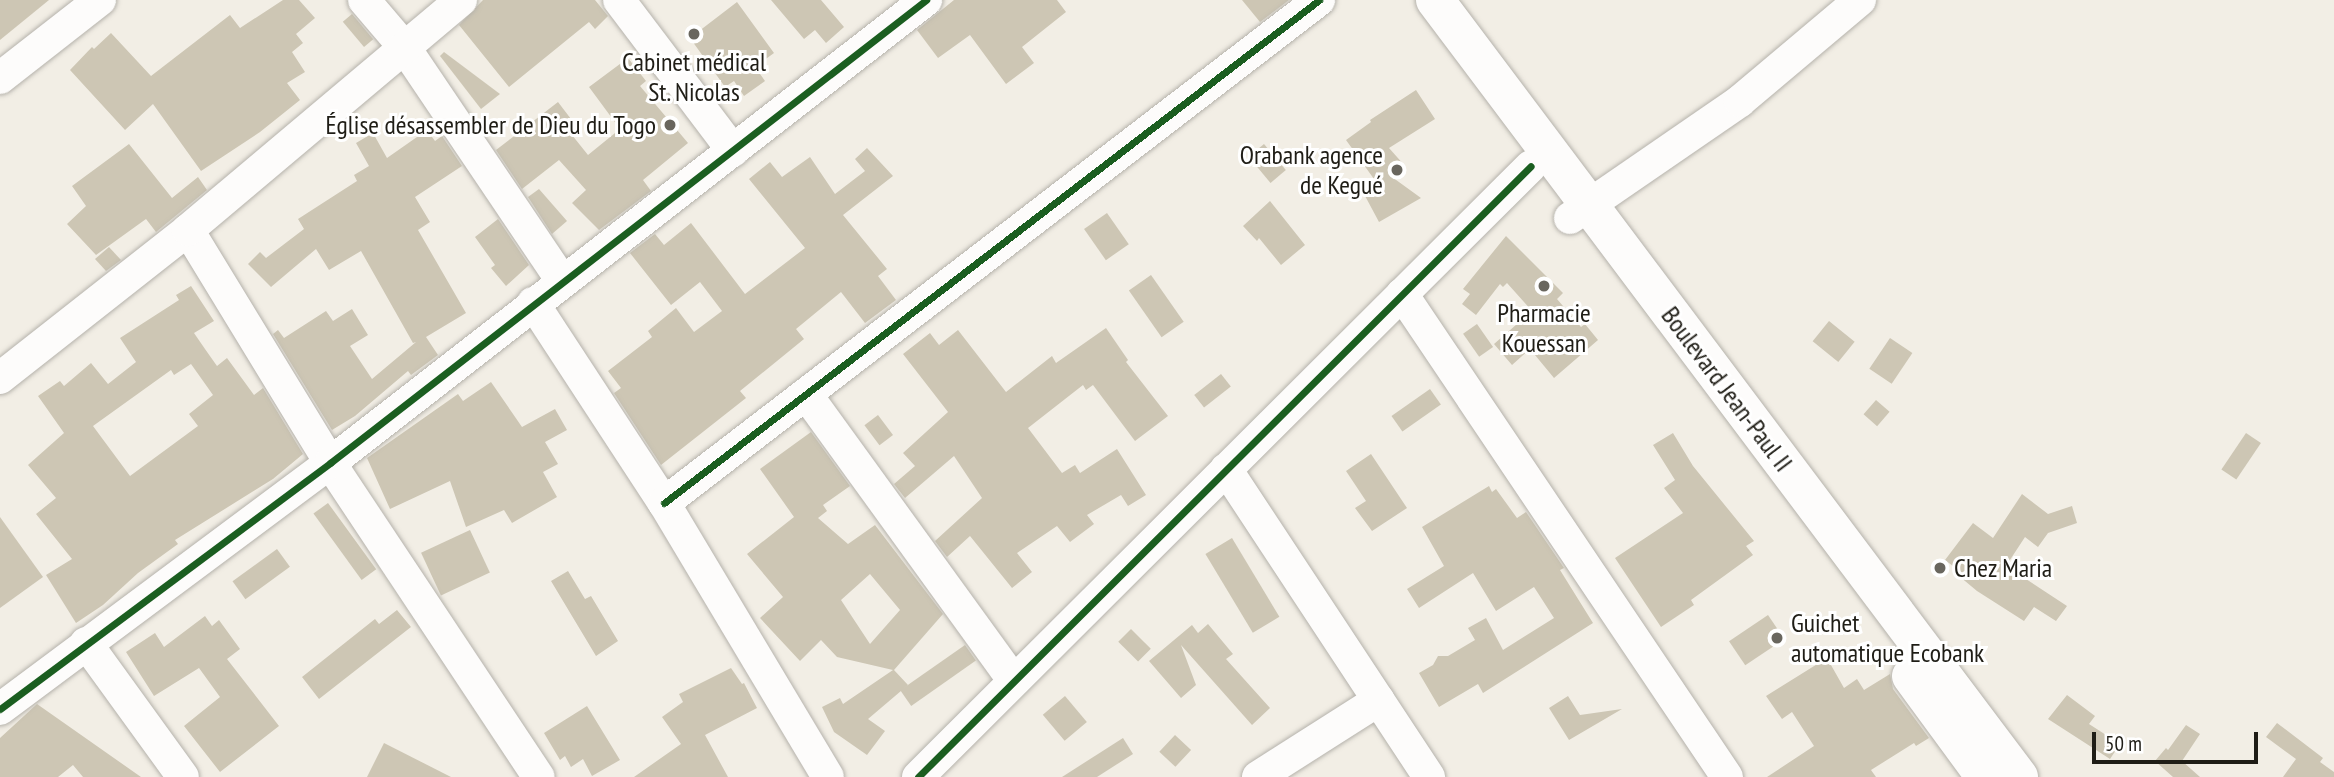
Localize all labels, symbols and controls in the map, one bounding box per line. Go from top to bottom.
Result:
marker: Cabinet médical St. Nicolas [684,24,704,44]
place label: Cabinet médical St. Nicolas [622,46,766,108]
place label: Église désassembler de Dieu du Togo [325,109,656,141]
marker: Église désassembler de Dieu du Togo [662,117,678,133]
place label: Orabank agence de Kegué [1239,139,1383,200]
marker: Orabank agence de Kegué [1389,162,1405,178]
marker: Pharmacie Kouessan [1536,278,1552,294]
place label: Pharmacie Kouessan [1497,297,1591,358]
street label: Boulevard Jean-Paul II [1655,300,1799,478]
place label: Chez Maria [1954,552,2053,584]
marker: Chez Maria [1932,560,1948,576]
place label: Guichet automatique Ecobank [1791,607,1984,668]
marker: Guichet automatique Ecobank [1769,630,1785,646]
scale bar [2096,718,2262,762]
text: 50 m [2105,730,2142,757]

